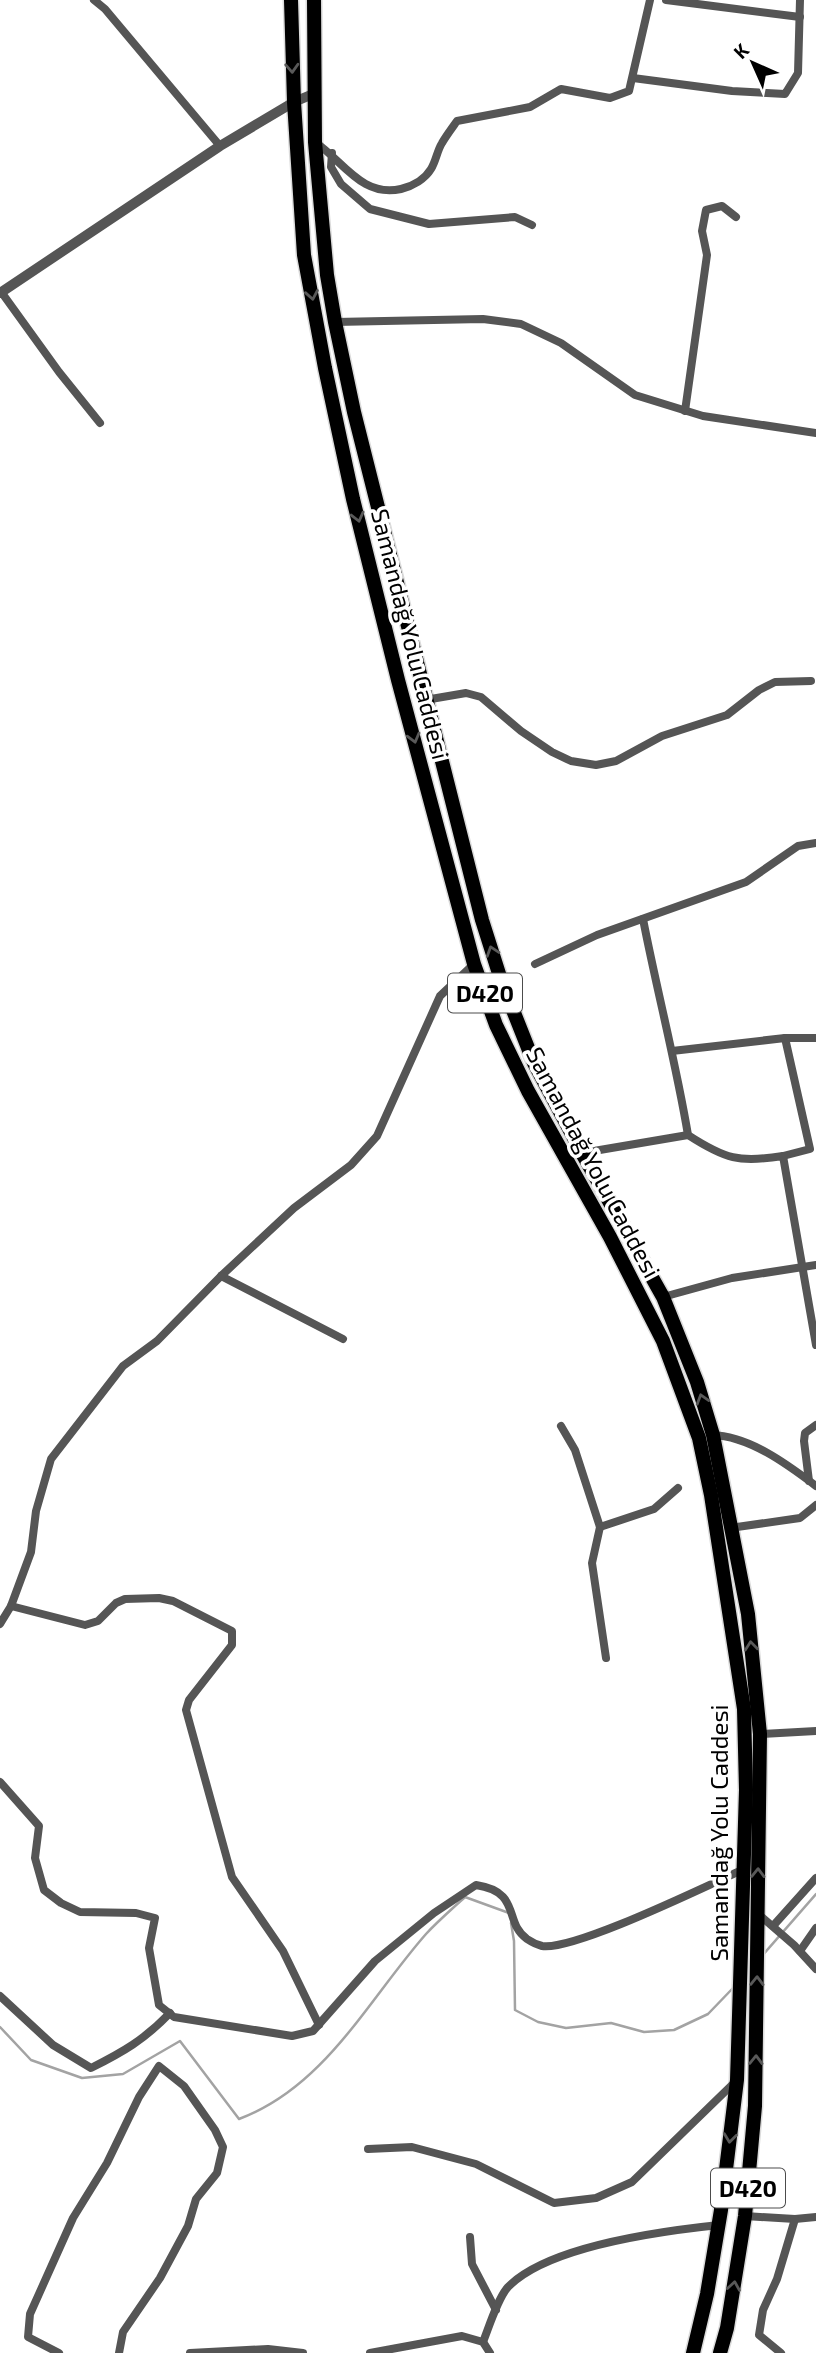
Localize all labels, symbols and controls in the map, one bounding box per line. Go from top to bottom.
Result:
north arrow [718,28,788,98]
text: K [728,38,753,63]
one-way arrow [284,63,299,74]
one-way arrow [303,289,318,301]
street label: Samandağ Yolu Caddesi [366,506,456,762]
one-way arrow [350,511,364,523]
one-way arrow [406,732,420,744]
one-way arrow [486,945,500,957]
road number: D420 [448,974,522,1012]
street label: Samandağ Yolu Caddesi [521,1042,667,1282]
one-way arrow [696,1394,711,1406]
one-way arrow [744,1640,759,1651]
street label: Samandağ Yolu Caddesi [704,1704,733,1962]
one-way arrow [750,1868,766,1878]
one-way arrow [749,1975,764,1986]
one-way arrow [748,2054,763,2065]
one-way arrow [723,2132,738,2144]
road number: D420 [711,2168,785,2208]
one-way arrow [726,2280,741,2292]

